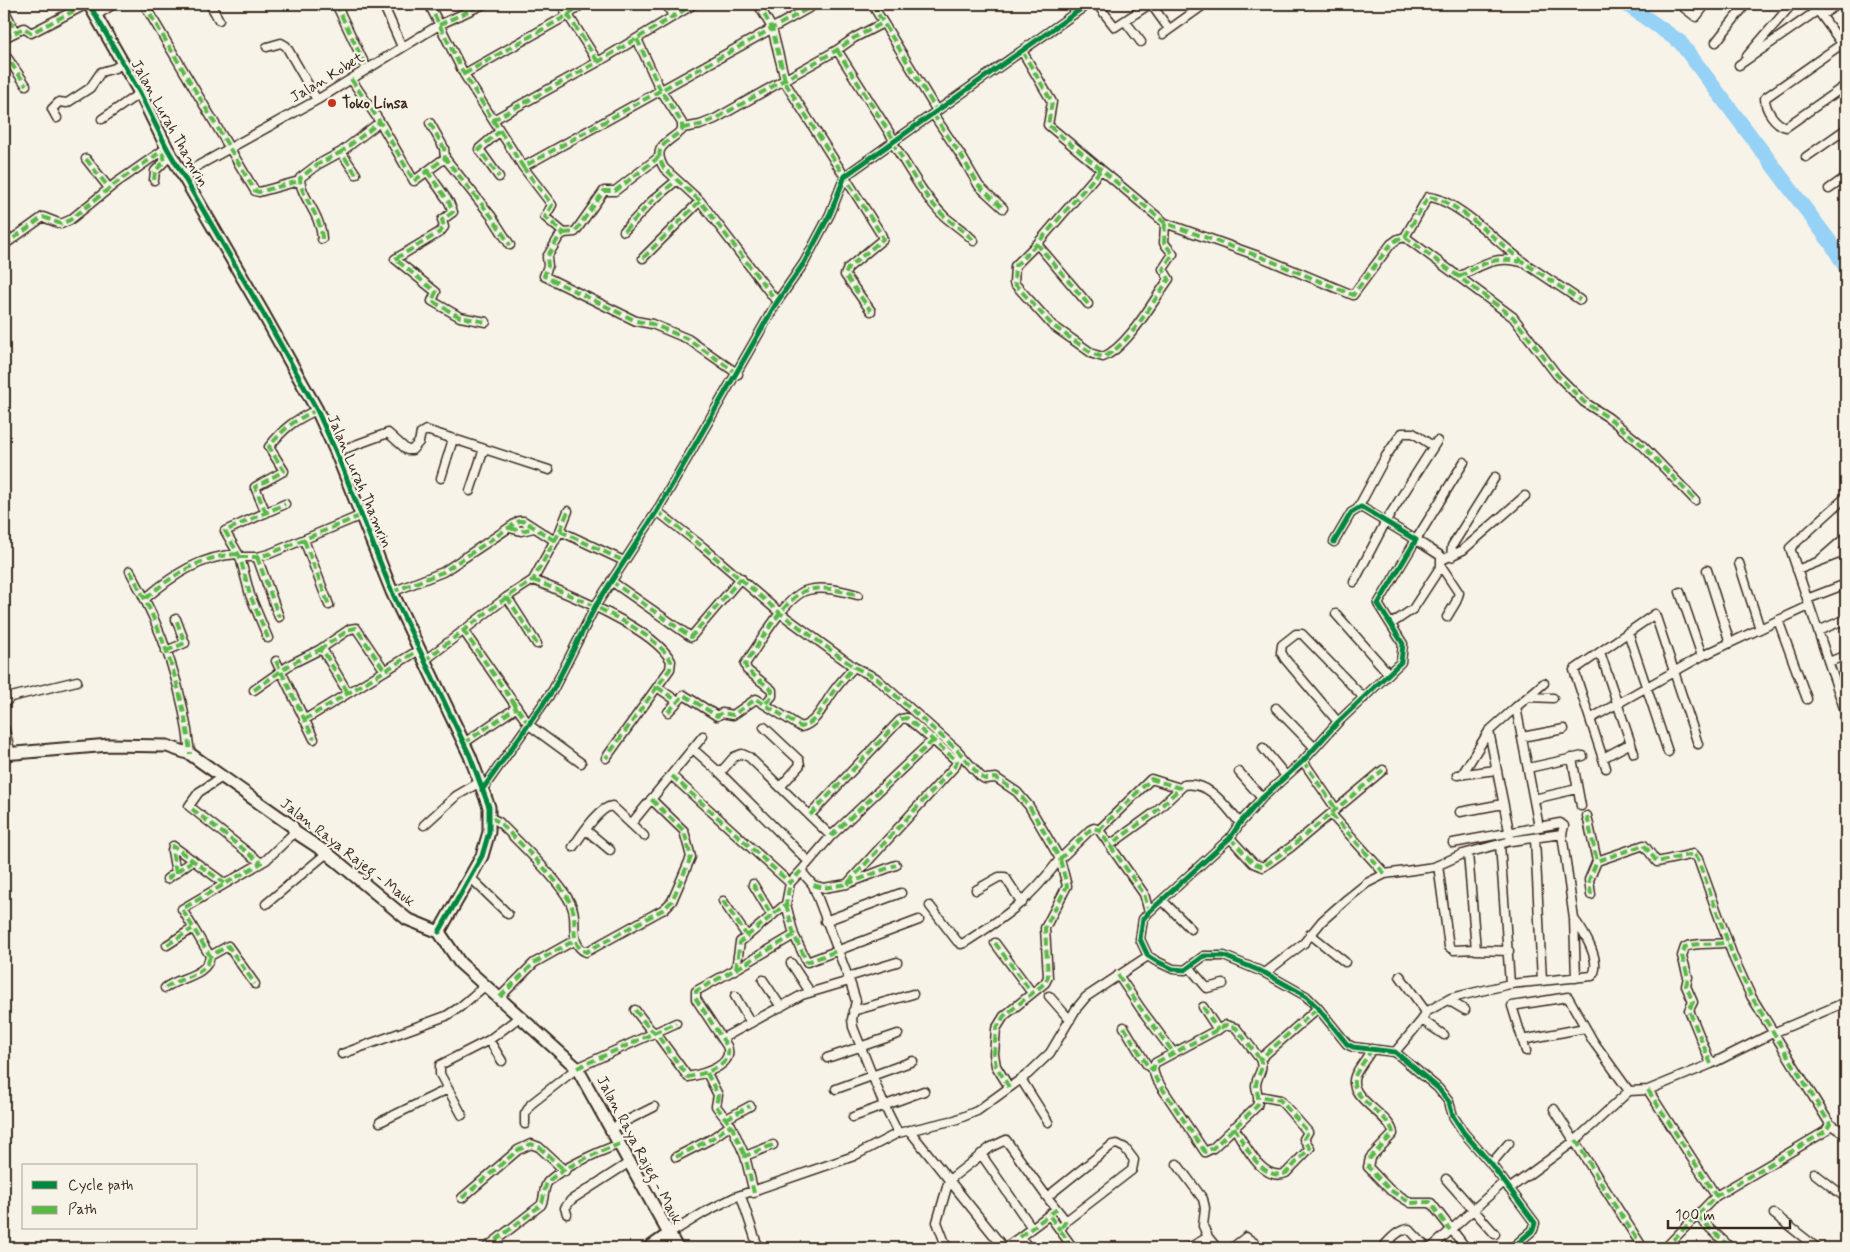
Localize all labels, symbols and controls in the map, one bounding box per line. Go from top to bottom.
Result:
street label: Jalan Kobet [287,48,368,108]
street label: Jalan Lurah Thamrin [126,56,213,191]
place label: Toko Linsa [342,94,409,114]
marker: Toko Linsa [326,97,338,109]
street label: Jalan Lurah Thamrin [322,412,396,551]
street label: Jalan Raya Rajeg - Mauk [275,794,419,913]
street label: Jalan Raya Rajeg - Mauk [590,1073,687,1229]
legend [22,1164,198,1230]
text: Cycle path [68,1176,133,1196]
scale bar [1668,1197,1790,1229]
text: Path [68,1200,97,1220]
text: 100 m [1675,1206,1715,1226]

